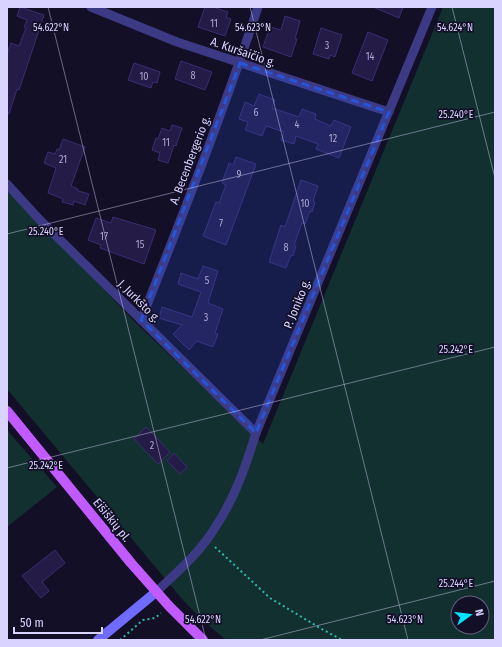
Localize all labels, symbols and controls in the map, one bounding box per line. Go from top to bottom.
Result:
house number: 11 [210,18,218,30]
text: 54.622°N [33,22,69,34]
text: 54.623°N [235,22,271,34]
text: 54.624°N [437,22,473,34]
street label: A. Kuršaičio g. [209,34,278,70]
house number: 3 [325,40,330,52]
house number: 14 [366,51,375,63]
house number: 8 [191,70,196,82]
house number: 10 [139,71,149,83]
house number: 6 [254,107,259,119]
text: 25.240°E [439,109,474,121]
street label: A. Becenbergerio g. [167,113,213,206]
house number: 4 [295,119,300,131]
house number: 12 [329,133,338,145]
house number: 11 [162,137,170,149]
house number: 21 [59,154,67,166]
house number: 9 [237,169,242,181]
house number: 10 [300,198,310,210]
house number: 7 [219,218,223,230]
text: 25.240°E [29,226,64,238]
house number: 17 [100,231,108,243]
house number: 15 [136,239,145,251]
house number: 8 [284,242,289,254]
house number: 5 [205,275,210,287]
street label: J. Jurkšto g. [115,277,163,325]
street label: P. Joniko g. [281,277,313,331]
house number: 3 [204,312,209,324]
text: 25.242°E [439,344,473,356]
house number: 2 [150,440,155,452]
text: 25.242°E [29,460,63,472]
street label: Eišiškių pl. [90,495,134,545]
text: 25.244°E [439,578,474,590]
north arrow [450,595,490,635]
text: N [472,608,486,617]
scale bar [14,609,102,635]
text: 54.622°N [185,614,221,626]
text: 54.623°N [387,614,423,626]
text: 50 m [20,616,44,630]

